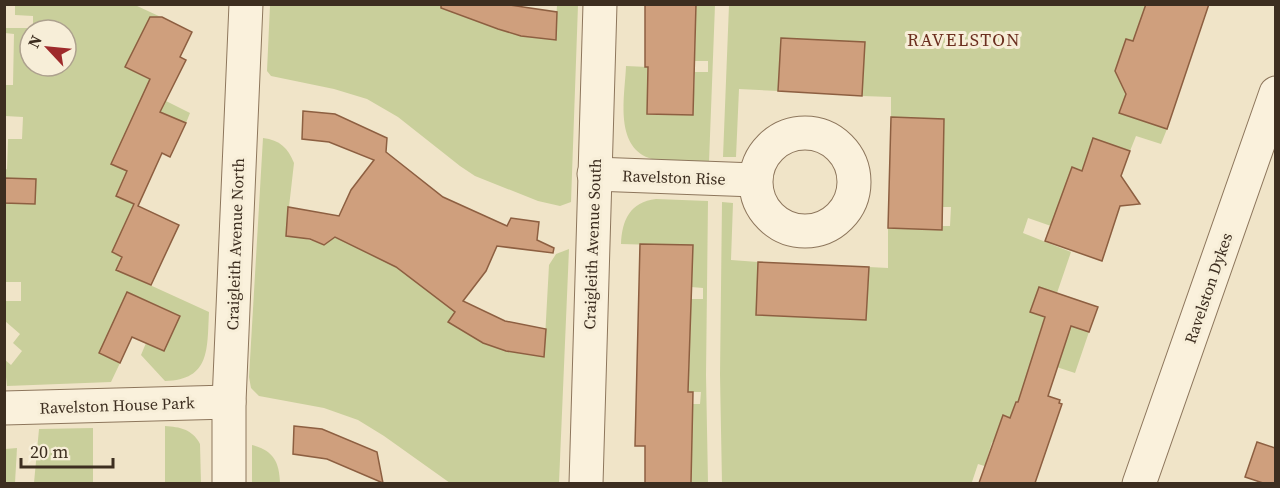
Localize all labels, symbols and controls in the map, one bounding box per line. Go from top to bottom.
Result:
north arrow [18,18,78,78]
district label: RAVELSTON [907,27,1021,52]
text: N [22,31,47,51]
street label: Craigleith Avenue North [221,157,249,331]
street label: Craigleith Avenue South [578,158,606,330]
street label: Ravelston Rise [622,164,726,190]
street label: Ravelston Dykes [1179,230,1237,346]
street label: Ravelston House Park [39,391,195,419]
scale bar [21,431,112,469]
text: 20 m [30,439,68,464]

